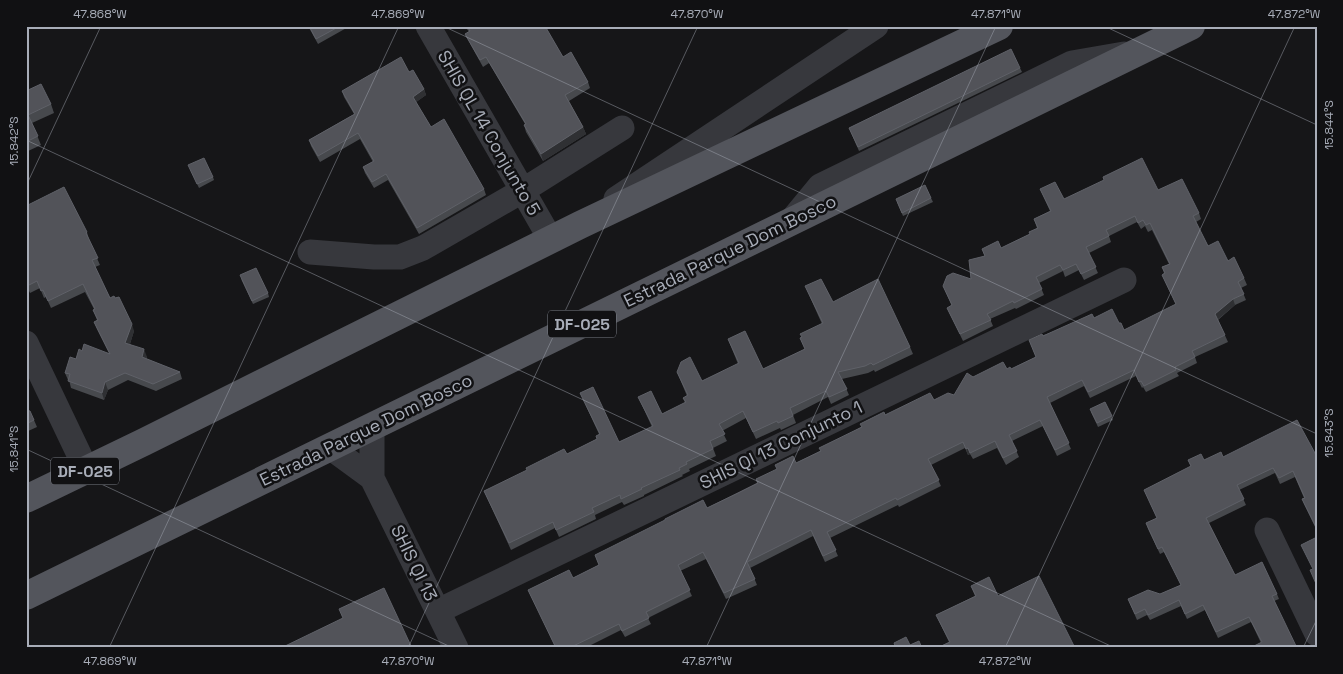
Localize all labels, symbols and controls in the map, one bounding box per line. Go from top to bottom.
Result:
text: 47.868°W [73,6,127,22]
text: 47.869°W [371,6,425,22]
text: 47.870°W [671,6,724,22]
text: 47.871°W [971,6,1022,22]
text: 47.872°W [1268,6,1321,22]
street label: SHIS QL 14 Conjunto 5 [433,46,546,219]
text: 15.844°S [1321,100,1337,150]
text: 15.842°S [6,116,22,166]
street label: Estrada Parque Dom Bosco [620,189,840,312]
road number: DF-025 [548,310,616,338]
street label: Estrada Parque Dom Bosco [256,368,476,491]
street label: SHIS QI 13 Conjunto 1 [696,395,866,494]
text: 15.843°S [1321,408,1337,458]
text: 15.841°S [6,426,22,472]
road number: DF-025 [51,458,119,484]
street label: SHIS QI 13 [386,521,443,605]
text: 47.869°W [83,653,137,669]
text: 47.870°W [382,653,435,669]
text: 47.871°W [682,653,733,669]
text: 47.872°W [979,653,1032,669]

